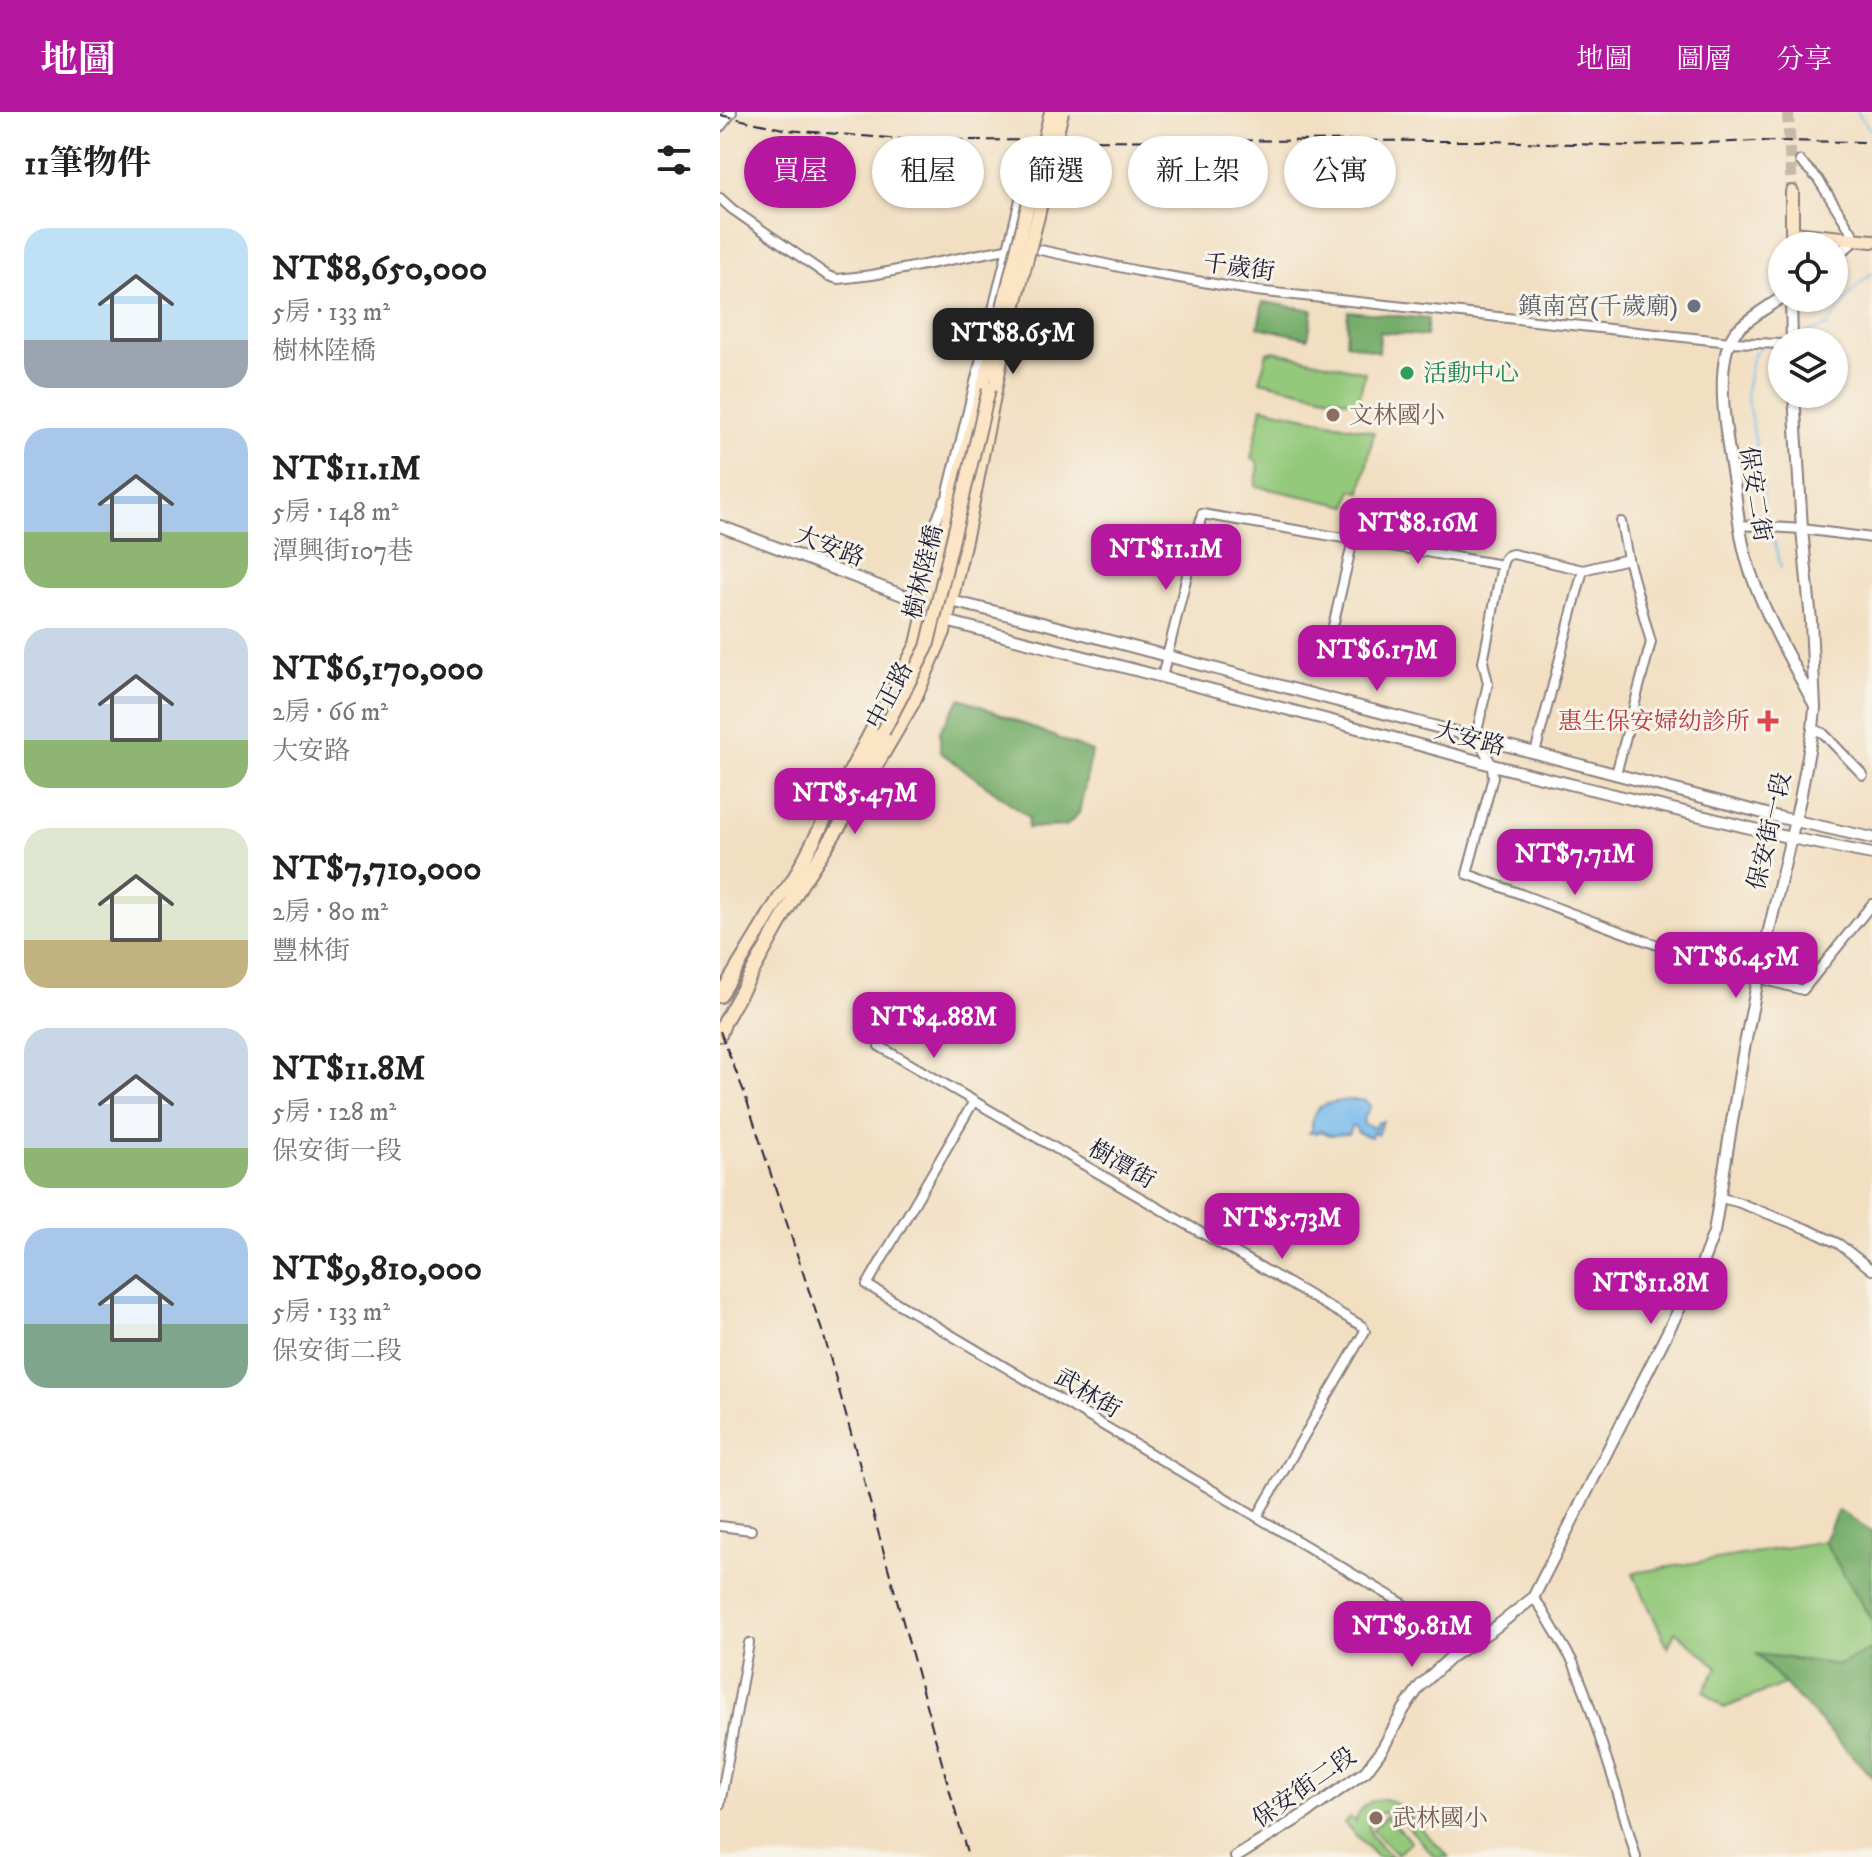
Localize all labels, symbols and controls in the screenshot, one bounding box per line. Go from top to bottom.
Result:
text: 地圖 [40,37,116,85]
text: 地圖 [1576,42,1632,77]
text: 圖層 [1676,42,1732,77]
text: 分享 [1776,42,1832,77]
chip: 買屋 [744,136,856,208]
chip: 租屋 [872,136,984,208]
chip: 篩選 [1000,136,1112,208]
chip: 新上架 [1128,136,1268,208]
chip: 公寓 [1284,136,1396,208]
icon: filters [652,138,696,182]
text: 11筆物件 [24,143,151,185]
map controls [1768,232,1848,408]
button: locate [1768,232,1848,312]
text: NT$8,650,000 [272,248,487,290]
street label: 千歲街 [1201,248,1277,288]
icon: home [88,260,184,356]
place label: 鎮南宮(千歲廟) [1518,292,1678,322]
text: 5房 · 133 m² [272,296,390,329]
marker: 鎮南宮(千歲廟) [1685,297,1703,315]
pin: NT$8.65M [930,308,1096,376]
text: NT$8.65M [951,317,1075,350]
button: layers [1768,328,1848,408]
text: 樹林陸橋 [272,335,376,368]
place label: 活動中心 [1423,359,1519,389]
marker: 活動中心 [1398,364,1416,382]
place label: 文林國小 [1349,401,1445,431]
marker: 文林國小 [1324,406,1342,424]
street label: 保安二街 [1733,444,1777,544]
text: NT$11.1M [272,448,421,490]
icon: home [88,460,184,556]
text: 5房 · 148 m² [272,496,399,529]
pin: NT$8.16M [1335,498,1501,566]
text: NT$8.16M [1357,507,1479,540]
street label: 大安路 [791,520,869,574]
street label: 樹林陸橋 [898,522,950,622]
pin: NT$11.1M [1083,524,1249,592]
text: NT$11.1M [1109,533,1223,566]
text: 潭興街107巷 [272,535,413,568]
pin: NT$6.17M [1294,625,1460,693]
text: NT$6.17M [1316,634,1438,667]
text: NT$6,170,000 [272,648,484,690]
street label: 中正路 [860,657,920,734]
icon: home [88,660,184,756]
text: 2房 · 66 m² [272,696,388,729]
place label: 惠生保安婦幼診所 [1558,707,1750,737]
marker: 惠生保安婦幼診所 [1757,710,1779,732]
street label: 大安路 [1431,715,1508,763]
text: 大安路 [272,735,350,768]
pin: NT$5.47M [772,768,938,836]
street label: 保安街一段 [1742,769,1798,893]
text: NT$5.47M [792,777,918,810]
pin: NT$7.71M [1492,829,1658,897]
text: NT$7.71M [1515,838,1635,871]
text: NT$7,710,000 [272,848,482,890]
icon: home [88,860,184,956]
text: 2房 · 80 m² [272,896,388,929]
pin: NT$6.45M [1653,932,1819,1000]
text: 豐林街 [272,935,350,968]
text: NT$6.45M [1673,941,1799,974]
pin: NT$4.88M [851,992,1017,1060]
text: NT$4.88M [871,1001,997,1034]
text: NT$11.8M [272,1048,425,1090]
icon: home [88,1060,184,1156]
text: 5房 · 128 m² [272,1096,396,1129]
street label: 樹潭街 [1083,1134,1160,1196]
text: 保安街一段 [272,1135,402,1168]
pin: NT$5.73M [1199,1193,1365,1261]
text: NT$5.73M [1222,1202,1342,1235]
text: NT$9,810,000 [272,1248,482,1290]
pin: NT$11.8M [1568,1258,1734,1326]
icon: home [88,1260,184,1356]
text: NT$11.8M [1592,1267,1710,1300]
text: 5房 · 133 m² [272,1296,390,1329]
text: 保安街二段 [272,1335,402,1368]
street label: 武林街 [1049,1362,1126,1425]
pin: NT$9.81M [1329,1601,1495,1669]
text: NT$9.81M [1352,1610,1472,1643]
street label: 保安街二段 [1247,1741,1362,1835]
place label: 武林國小 [1392,1804,1488,1834]
marker: 武林國小 [1367,1809,1385,1827]

